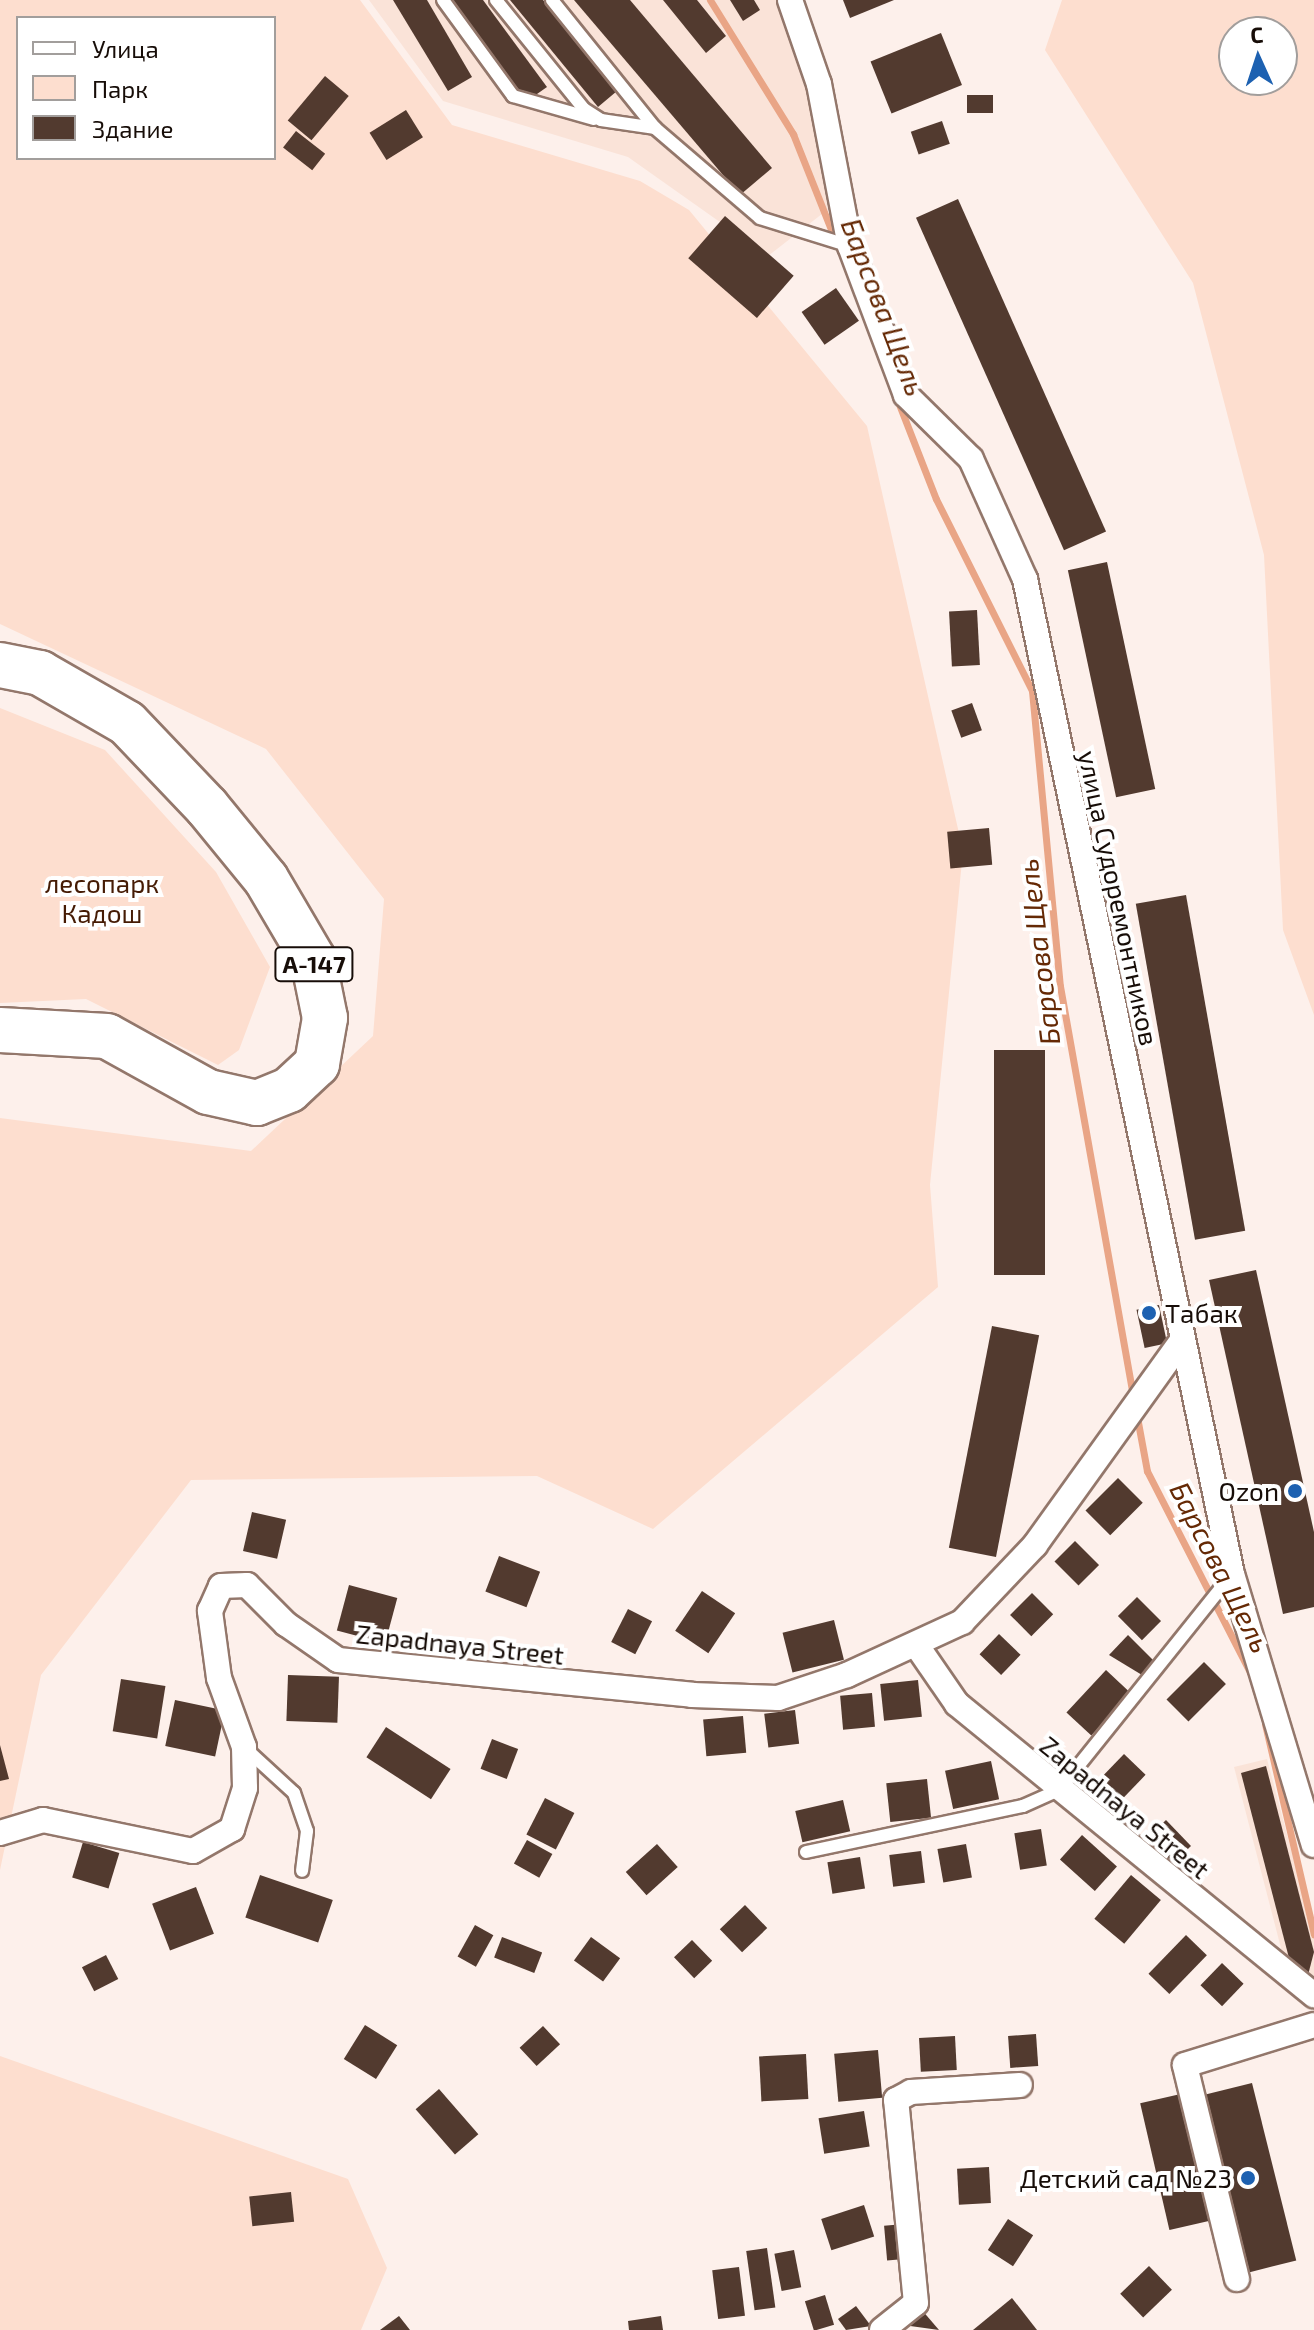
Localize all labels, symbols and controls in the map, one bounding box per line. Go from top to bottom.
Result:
legend [16,16,276,160]
north arrow [1218,16,1298,96]
text: С [1250,21,1264,47]
text: Улица [92,34,159,63]
text: Парк [92,74,148,103]
text: Здание [92,114,174,143]
water label: Барсова Щель [835,213,933,401]
street label: улица Судоремонтников [1072,748,1166,1048]
water label: Барсова Щель [1010,857,1066,1047]
park label: лесопарк Кадош [45,867,159,928]
road number: А-147 [274,944,354,984]
place label: Табак [1165,1297,1238,1329]
marker: Табак [1140,1304,1158,1322]
place label: Ozon [1219,1475,1279,1507]
water label: Барсова Щель [1163,1476,1279,1658]
marker: Ozon [1286,1482,1304,1500]
street label: Zapadnaya Street [355,1618,565,1670]
street label: Zapadnaya Street [1034,1729,1216,1885]
place label: Детский сад №23 [1020,2162,1232,2194]
marker: Детский сад №23 [1239,2169,1257,2187]

